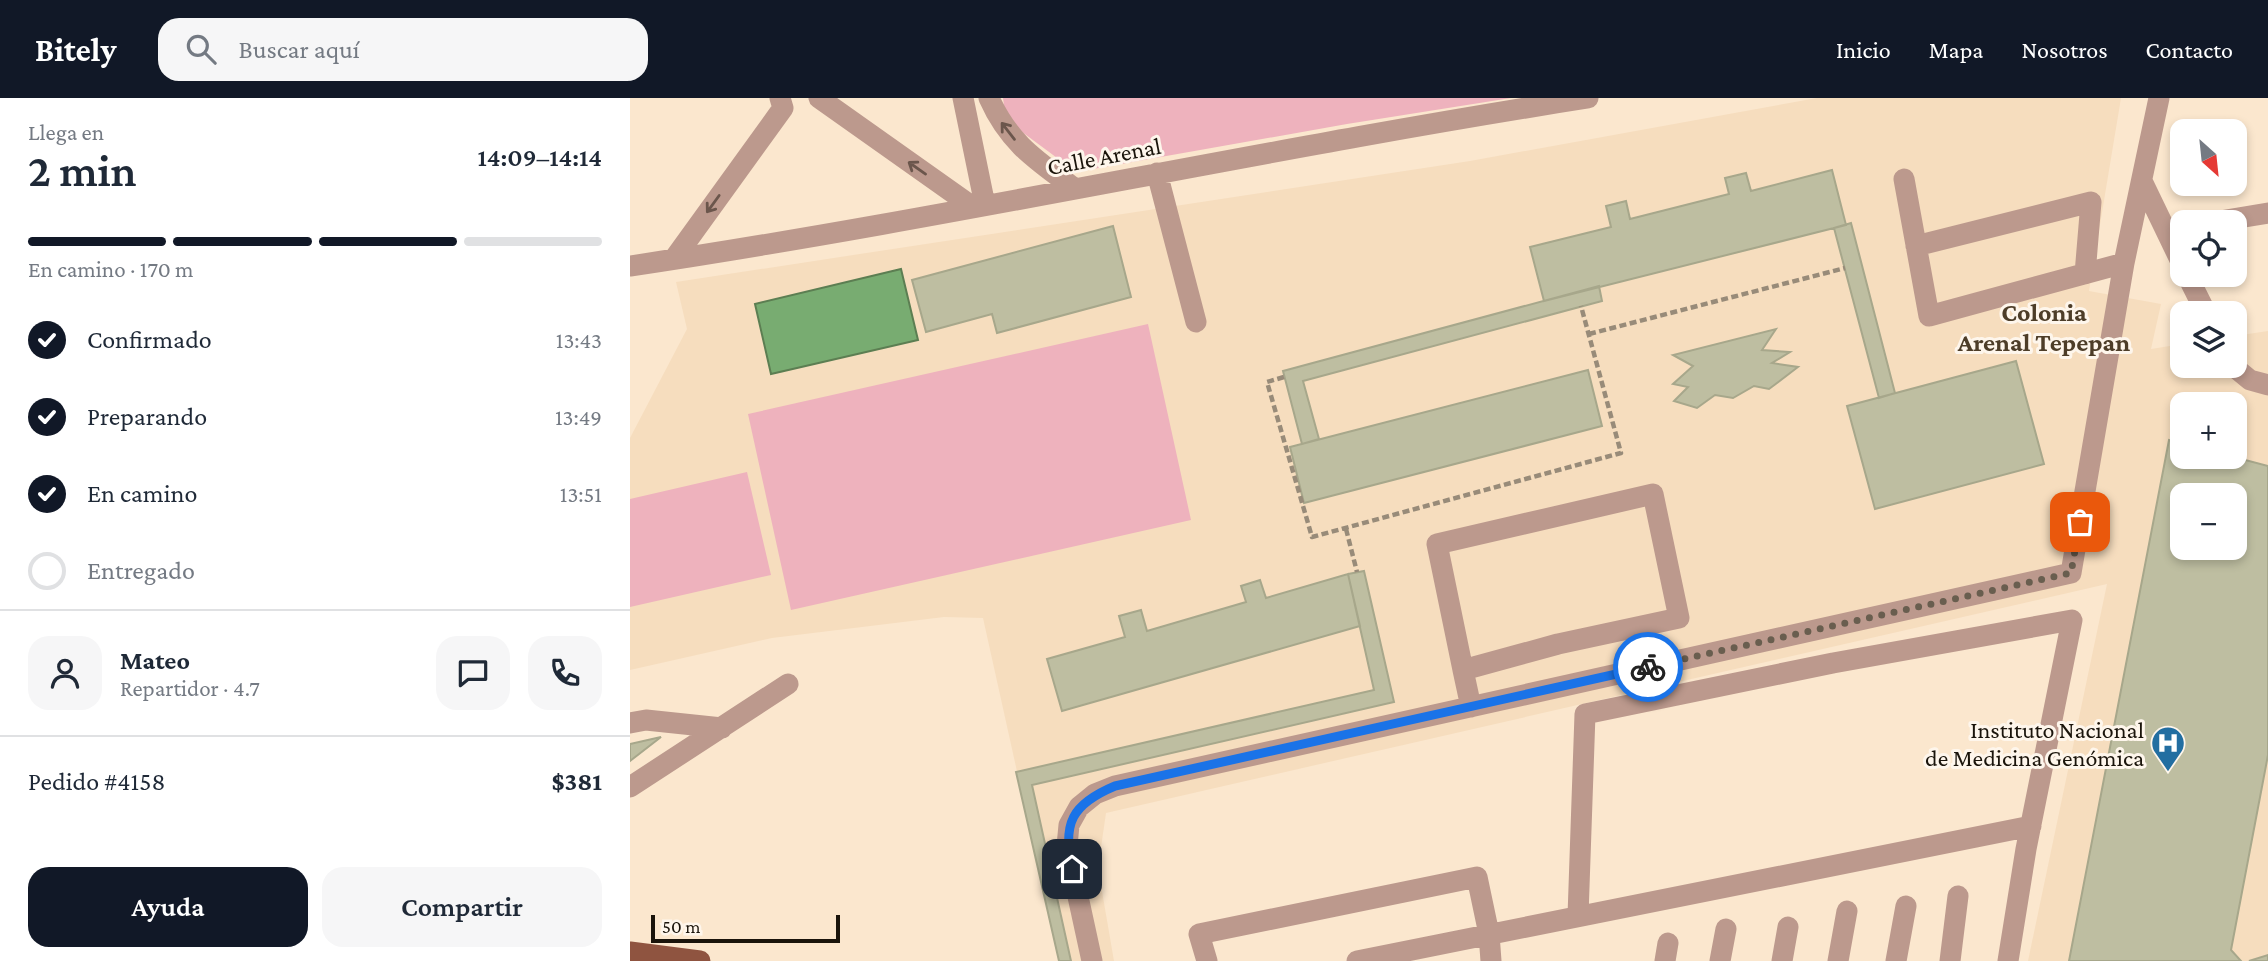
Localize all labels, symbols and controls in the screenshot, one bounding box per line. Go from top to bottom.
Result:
search box [158,18,648,81]
icon: search [182,30,220,68]
text: Bitely [35,31,116,68]
text: Buscar aquí [238,35,360,64]
text: Inicio [1836,36,1891,63]
text: Mapa [1929,36,1983,63]
text: Nosotros [2021,36,2108,63]
text: Contacto [2146,36,2233,63]
text: Llega en [28,119,104,145]
north arrow [2170,119,2247,196]
map controls [2170,119,2247,560]
one-way arrow [1001,123,1016,141]
street label: Calle Arenal [1045,132,1163,180]
text: 14:09–14:14 [478,143,602,172]
text: 2 min [28,145,136,196]
one-way arrow [908,161,927,175]
one-way arrow [706,194,720,213]
button: locate [2170,210,2247,287]
text: En camino · 170 m [28,256,193,282]
district label: Colonia Arenal Tepepan [1957,298,2130,357]
button: layers [2170,301,2247,378]
icon: check [28,321,66,359]
text: Confirmado [87,325,212,354]
text: 13:43 [556,327,602,353]
button: + [2170,392,2247,469]
icon: check [28,398,66,436]
text: Preparando [87,402,207,431]
text: 13:49 [555,404,602,430]
icon: check [28,475,66,513]
text: En camino [87,479,197,508]
text: 13:51 [560,481,602,507]
button: − [2170,483,2247,560]
pin [2050,492,2110,552]
icon: bag [2061,503,2099,541]
text: Entregado [87,556,195,585]
courier [1613,632,1683,702]
button: person [28,636,102,710]
button: chat [436,636,510,710]
button: phone [528,636,602,710]
text: Mateo [120,646,190,675]
icon: bike [1629,648,1667,686]
text: Repartidor · 4.7 [120,675,260,701]
place label: Instituto Nacional de Medicina Genómica [1925,716,2144,771]
hospital icon: Instituto Nacional de Medicina Genómica [2149,724,2187,773]
text: Pedido #4158 [28,767,165,796]
text: $381 [551,767,602,796]
pin [1042,839,1102,899]
icon: home [1053,850,1091,888]
button: Ayuda [28,867,308,947]
button: Compartir [322,867,602,947]
scale bar [651,912,840,944]
text: 50 m [662,916,701,937]

